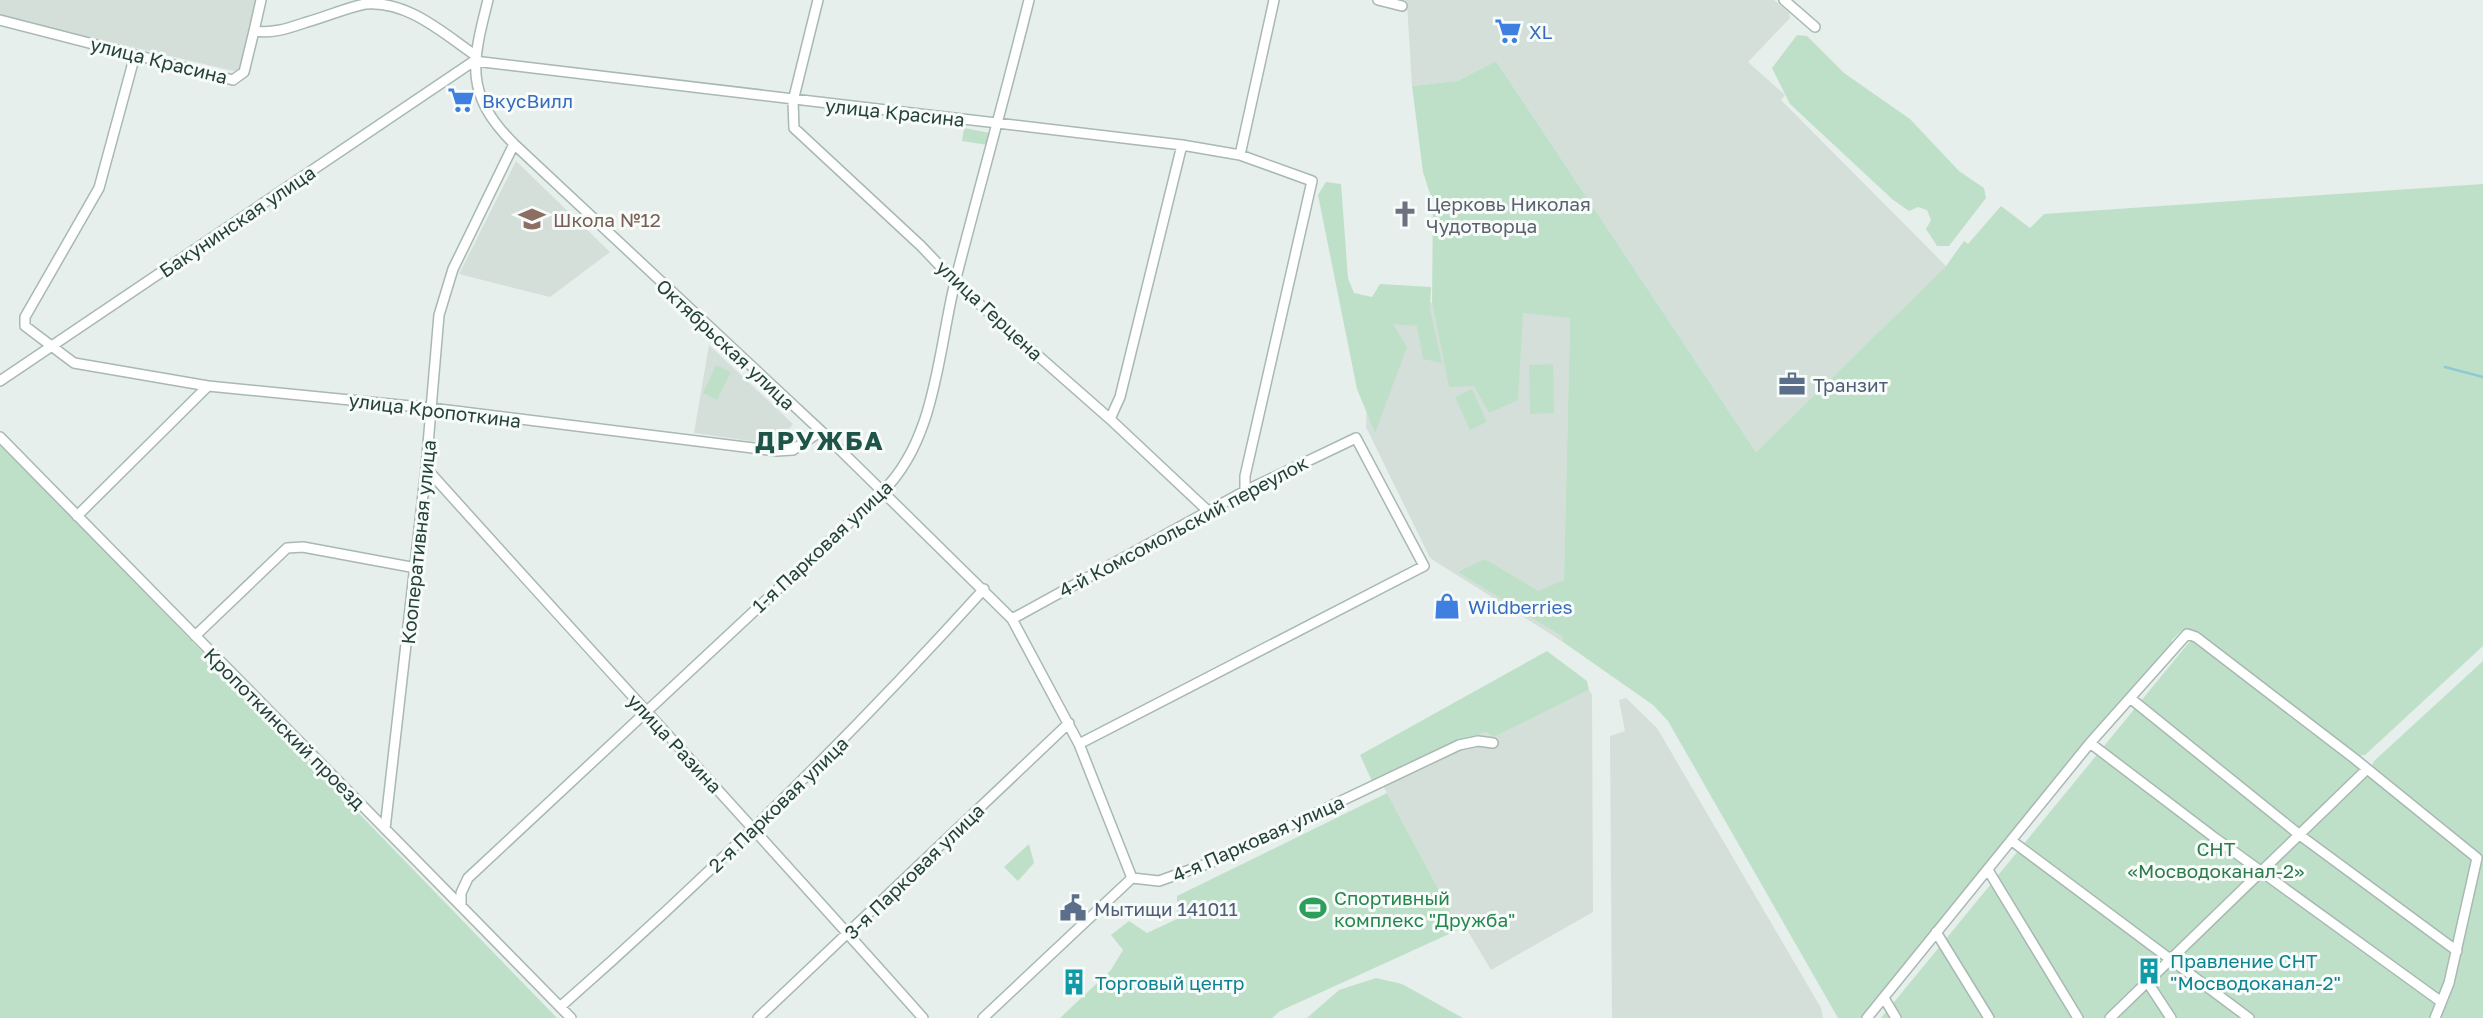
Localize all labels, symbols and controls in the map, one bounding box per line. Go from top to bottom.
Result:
supermarket icon: XL [1493,16,1523,46]
place label: XL [1529,20,1553,43]
street label: улица Красина [88,32,230,88]
supermarket icon: ВкусВилл [446,85,476,115]
place label: ВкусВилл [482,89,573,112]
street label: улица Красина [824,93,966,131]
street label: Бакунинская улица [155,160,319,282]
place label: Церковь Николая Чудотворца [1426,192,1591,237]
church icon: Церковь Николая Чудотворца [1390,199,1420,229]
school or university icon: Школа №12 [517,204,547,234]
place label: Школа №12 [553,208,661,231]
street label: улица Герцена [932,255,1048,365]
street label: Октябрьская улица [652,274,800,414]
office icon: Транзит [1777,369,1807,399]
place label: Транзит [1813,373,1888,396]
street label: улица Кропоткина [347,388,523,432]
district label: ДРУЖБА [755,425,885,456]
street label: Кооперативная улица [396,439,440,645]
street label: 4-й Комсомольский переулок [1055,450,1312,602]
street label: 1-я Парковая улица [747,475,897,617]
shop icon: Wildberries [1432,591,1462,621]
place label: Wildberries [1468,595,1573,618]
street label: Кропоткинский проезд [200,643,371,814]
street label: улица Разина [623,689,727,797]
street label: 2-я Парковая улица [703,731,853,877]
street label: 4-я Парковая улица [1168,790,1348,886]
street label: 3-я Парковая улица [839,798,989,944]
park label: СНТ «Мосводоканал-2» [2128,837,2305,882]
place label: Спортивный комплекс "Дружба" [1334,886,1515,931]
public building icon: Мытищи 141011 [1058,893,1088,923]
sports icon: Спортивный комплекс "Дружба" [1298,893,1328,923]
place label: Мытищи 141011 [1094,897,1238,920]
place label: Правление СНТ "Мосводоканал-2" [2170,949,2341,994]
building icon: Правление СНТ "Мосводоканал-2" [2134,956,2164,986]
building icon: Торговый центр [1059,967,1089,997]
place label: Торговый центр [1095,971,1244,994]

